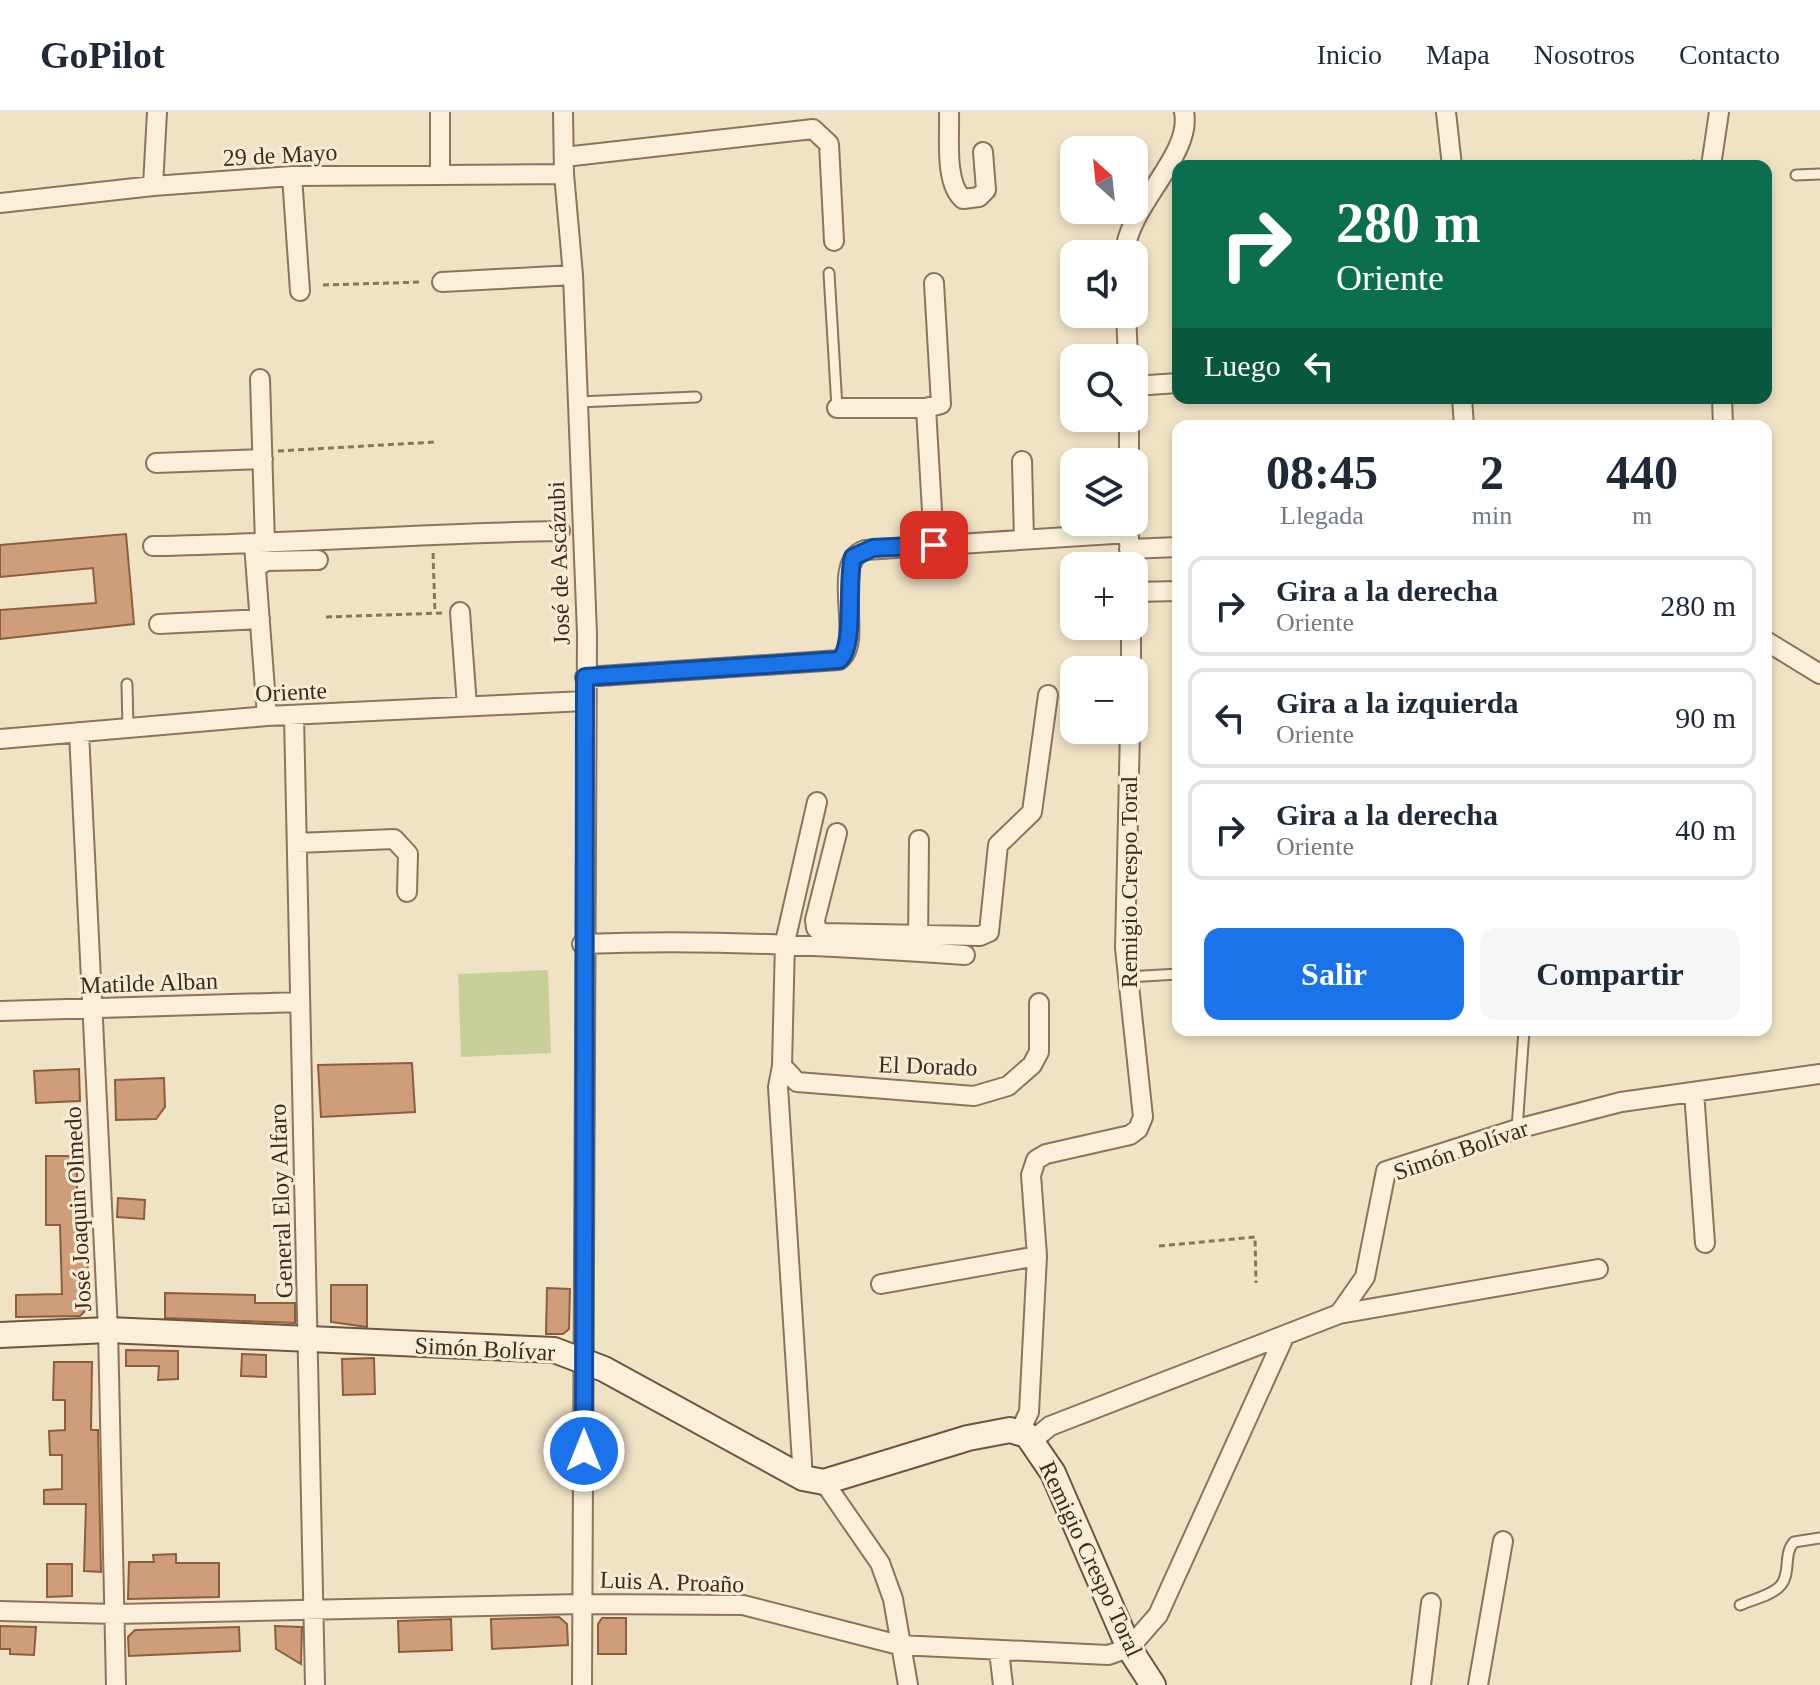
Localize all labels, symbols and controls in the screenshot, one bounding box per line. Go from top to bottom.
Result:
text: GoPilot [40,34,165,76]
text: Inicio [1317,39,1382,70]
text: Mapa [1426,39,1490,70]
text: Nosotros [1534,39,1635,70]
text: Contacto [1679,39,1780,70]
north arrow [1060,136,1148,224]
map controls [1060,136,1148,744]
street label: 29 de Mayo [222,139,338,171]
icon: right [1204,192,1308,296]
text: 280 m [1336,192,1481,254]
button: sound [1060,240,1148,328]
text: Oriente [1336,258,1444,298]
button: search [1060,344,1148,432]
icon: left [1297,344,1341,388]
text: Luego [1204,349,1281,382]
text: 08:45 [1266,446,1378,499]
text: 2 [1480,446,1504,499]
text: 440 [1606,446,1678,499]
button: layers [1060,448,1148,536]
street label: José de Ascázubi [543,480,575,645]
text: Llegada [1280,501,1364,530]
text: min [1472,501,1512,530]
text: m [1632,501,1652,530]
pin [900,511,968,579]
icon: arrive [912,523,956,567]
button: + [1060,552,1148,640]
text: Gira a la derecha [1276,574,1498,607]
icon: right [1208,584,1252,628]
text: 280 m [1660,589,1736,622]
text: Oriente [1276,608,1354,637]
button: − [1060,656,1148,744]
street label: Oriente [254,677,328,707]
text: Gira a la izquierda [1276,686,1519,719]
icon: left [1208,696,1252,740]
text: 90 m [1675,701,1736,734]
text: Oriente [1276,720,1354,749]
street label: Remigio Crespo Toral [1116,775,1142,988]
text: Gira a la derecha [1276,798,1498,831]
icon: right [1208,808,1252,852]
text: 40 m [1675,813,1736,846]
text: Oriente [1276,832,1354,861]
button: Salir [1204,928,1464,1020]
button: Compartir [1480,928,1740,1020]
street label: Matilde Alban [80,968,218,998]
street label: El Dorado [878,1051,978,1081]
street label: General Eloy Alfaro [265,1103,297,1299]
street label: José Joaquin Olmedo [60,1106,96,1312]
street label: Simón Bolívar [1390,1115,1532,1185]
street label: Simón Bolívar [414,1332,556,1366]
position arrow [542,1409,626,1493]
street label: Remigio Crespo Toral [1034,1457,1148,1661]
street label: Luis A. Proaño [599,1566,745,1598]

